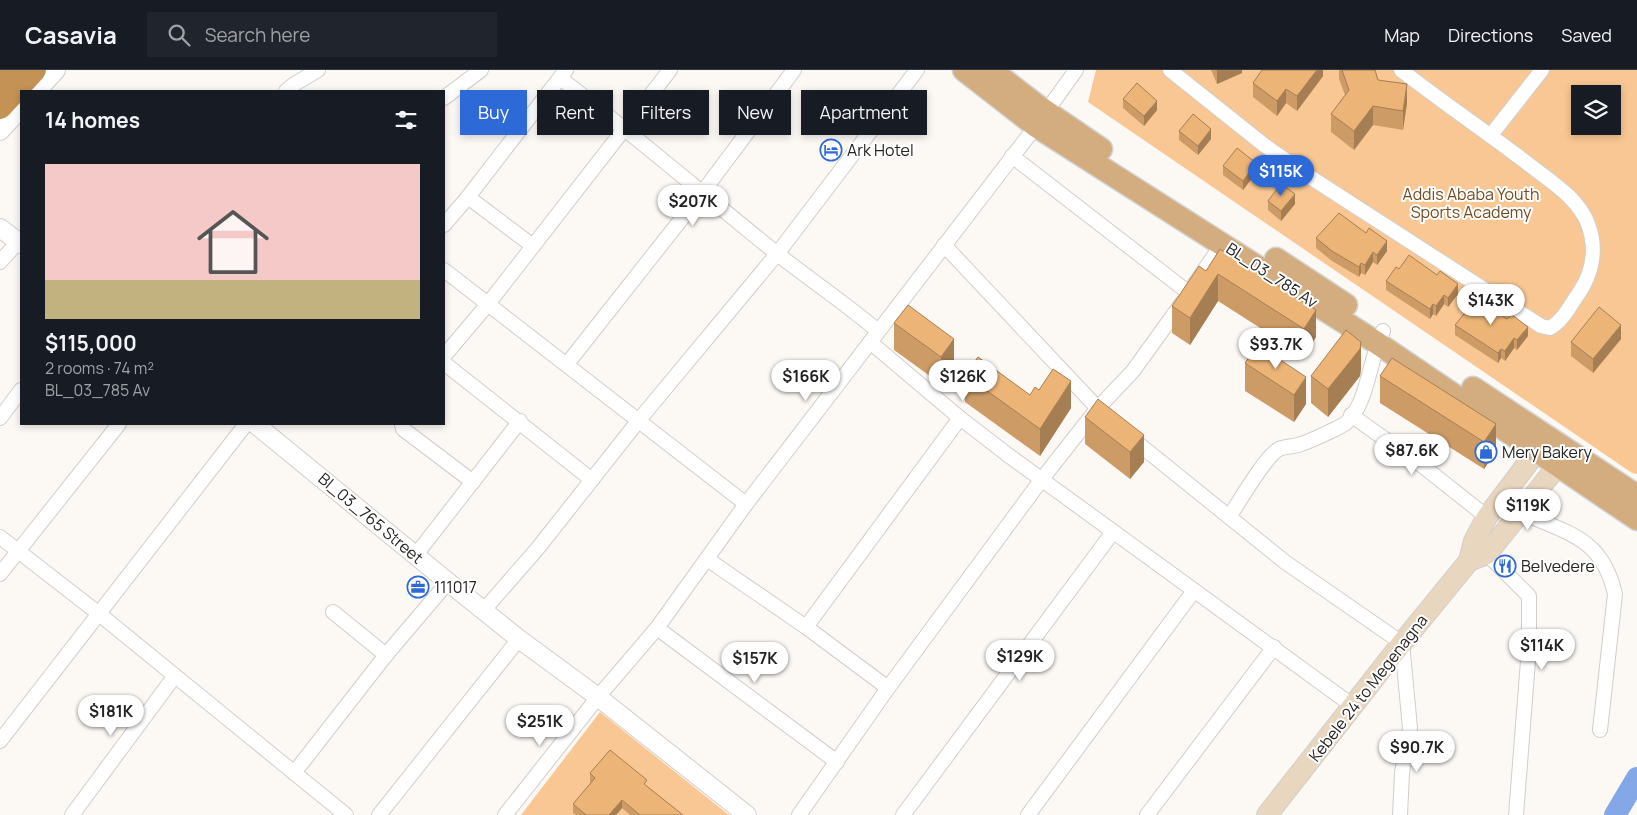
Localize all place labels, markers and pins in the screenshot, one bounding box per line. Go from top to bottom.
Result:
hotel icon: Ark Hotel [819,138,843,162]
place label: Ark Hotel [847,139,914,161]
pin: $115K [1246,154,1316,197]
pin: $207K [658,184,728,227]
pin: $143K [1456,284,1526,326]
pin: $93.7K [1235,328,1317,370]
pin: $166K [771,360,841,402]
pin: $126K [928,360,998,402]
pin: $87.6K [1371,434,1453,476]
shop icon: Mery Bakery [1474,440,1498,464]
place label: Mery Bakery [1502,441,1593,463]
pin: $119K [1493,488,1563,531]
restaurant icon: Belvedere [1493,554,1517,578]
place label: Belvedere [1521,555,1595,577]
office icon: 111017 [406,575,430,599]
place label: 111017 [434,576,477,598]
pin: $114K [1507,628,1577,671]
pin: $129K [985,640,1055,682]
pin: $157K [720,642,790,684]
pin: $181K [76,694,146,737]
pin: $251K [505,704,575,747]
pin: $90.7K [1376,730,1458,773]

